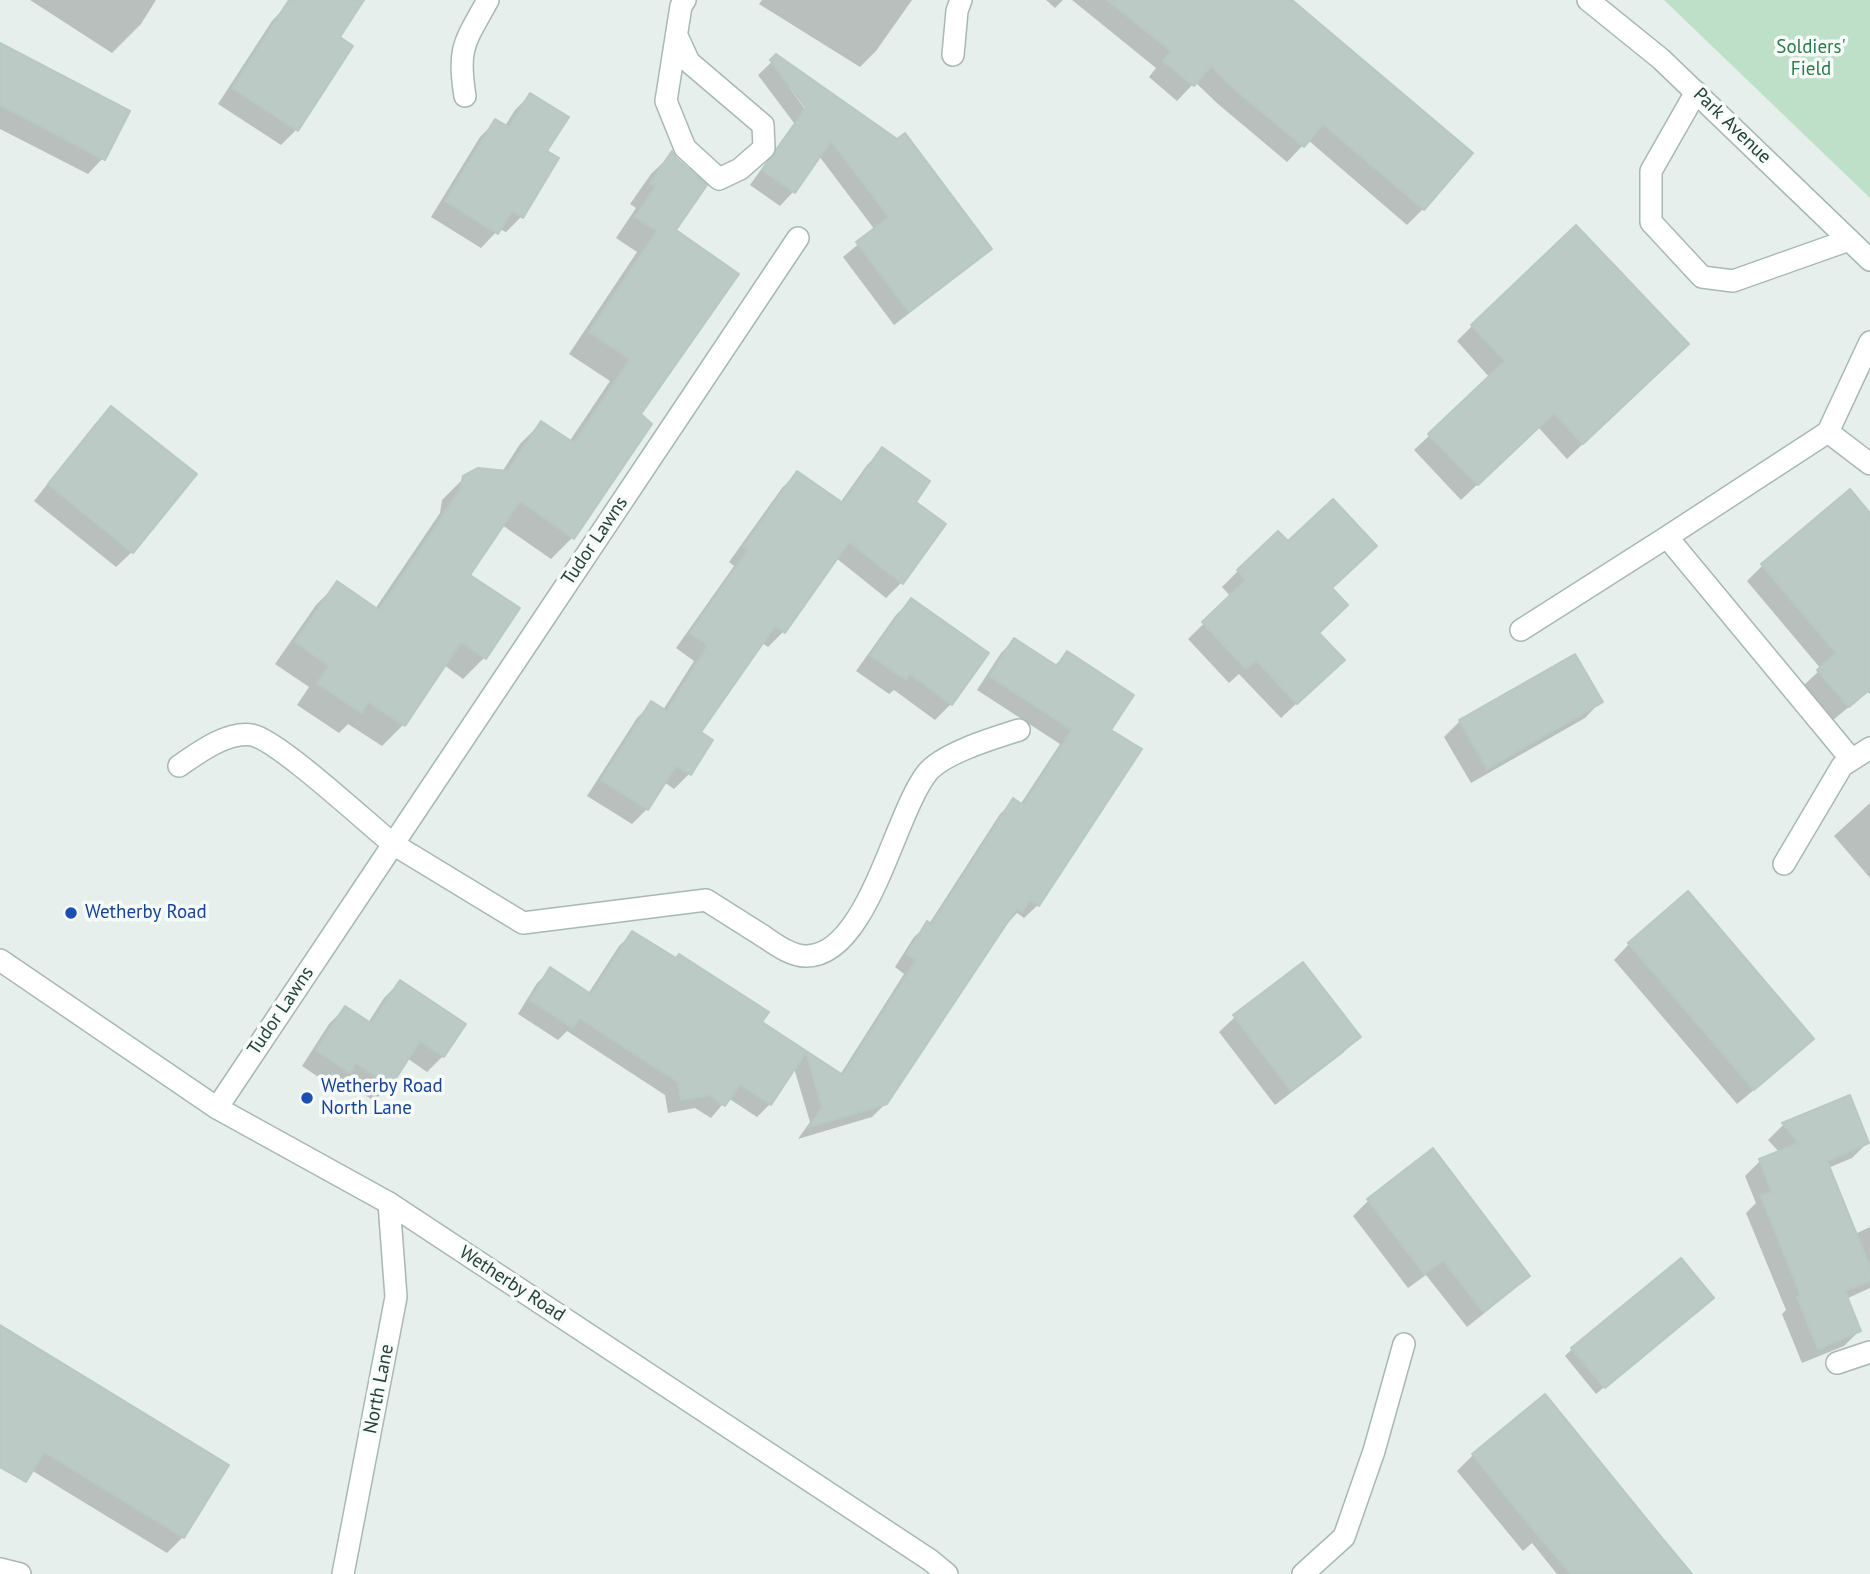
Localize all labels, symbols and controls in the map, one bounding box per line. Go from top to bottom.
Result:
park label: Soldiers' Field [1776,37,1846,81]
street label: Park Avenue [1688,83,1776,169]
street label: Tudor Lawns [557,492,633,590]
place label: Wetherby Road [85,902,207,924]
marker: Wetherby Road [63,905,79,921]
street label: Tudor Lawns [243,962,319,1060]
place label: Wetherby Road North Lane [321,1076,443,1120]
marker: Wetherby Road North Lane [299,1090,315,1106]
street label: Wetherby Road [455,1241,569,1327]
street label: North Lane [359,1342,399,1436]

